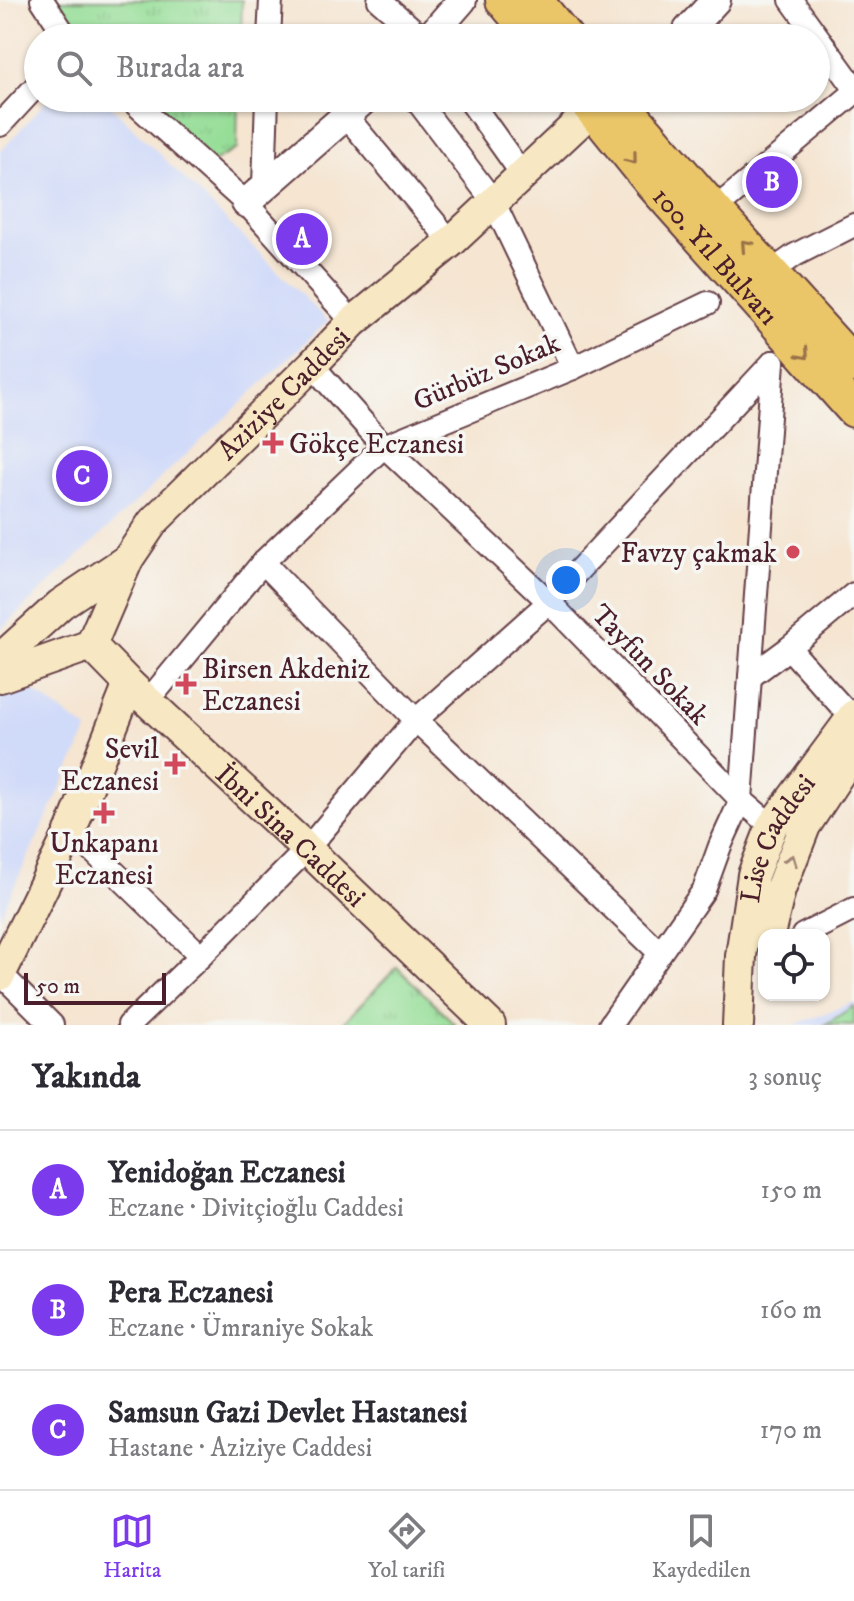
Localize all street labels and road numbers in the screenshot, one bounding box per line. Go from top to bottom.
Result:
street label: 100. Yıl Bulvarı [646,180,788,332]
street label: Aziziye Caddesi [210,320,358,468]
street label: Gürbüz Sokak [408,326,565,419]
street label: Tayfun Sokak [584,597,716,733]
street label: İbni Sina Caddesi [208,757,373,915]
street label: Lise Caddesi [733,767,824,905]

